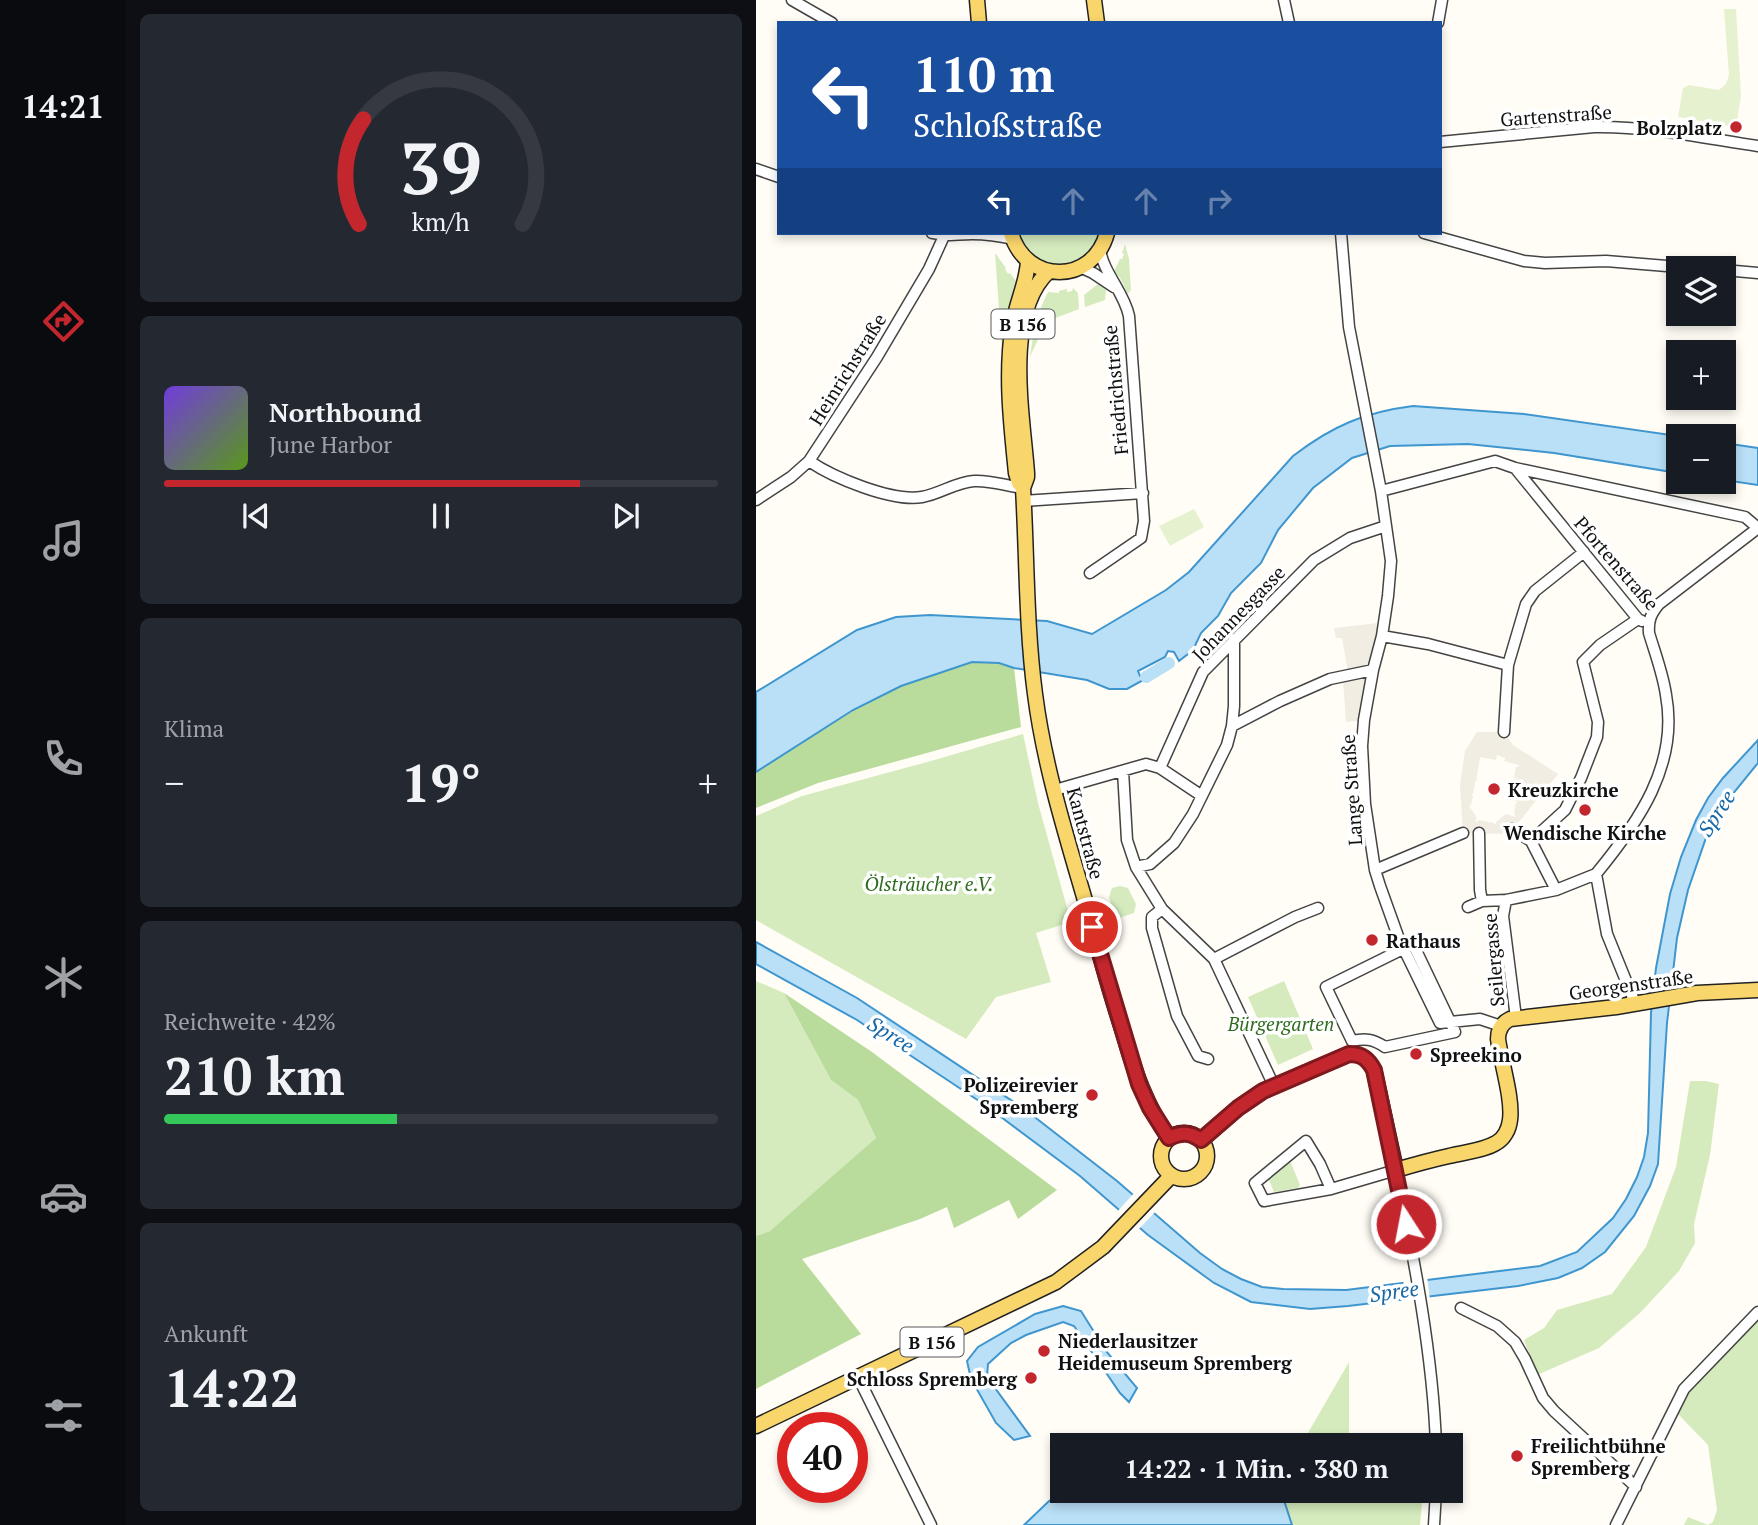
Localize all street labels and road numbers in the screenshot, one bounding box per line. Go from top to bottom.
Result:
street label: Gartenstraße [1499,99,1613,131]
street label: Heinrichstraße [803,308,891,430]
road number: B 156 [992,310,1054,338]
street label: Friedrichstraße [1097,324,1133,456]
street label: Pfortenstraße [1569,511,1665,615]
street label: Johannesgasse [1186,560,1290,666]
street label: Lange Straße [1335,734,1367,846]
street label: Kantstraße [1062,784,1110,882]
street label: Seilergasse [1476,912,1510,1008]
street label: Georgenstraße [1567,963,1695,1005]
road number: B 156 [900,1328,964,1357]

